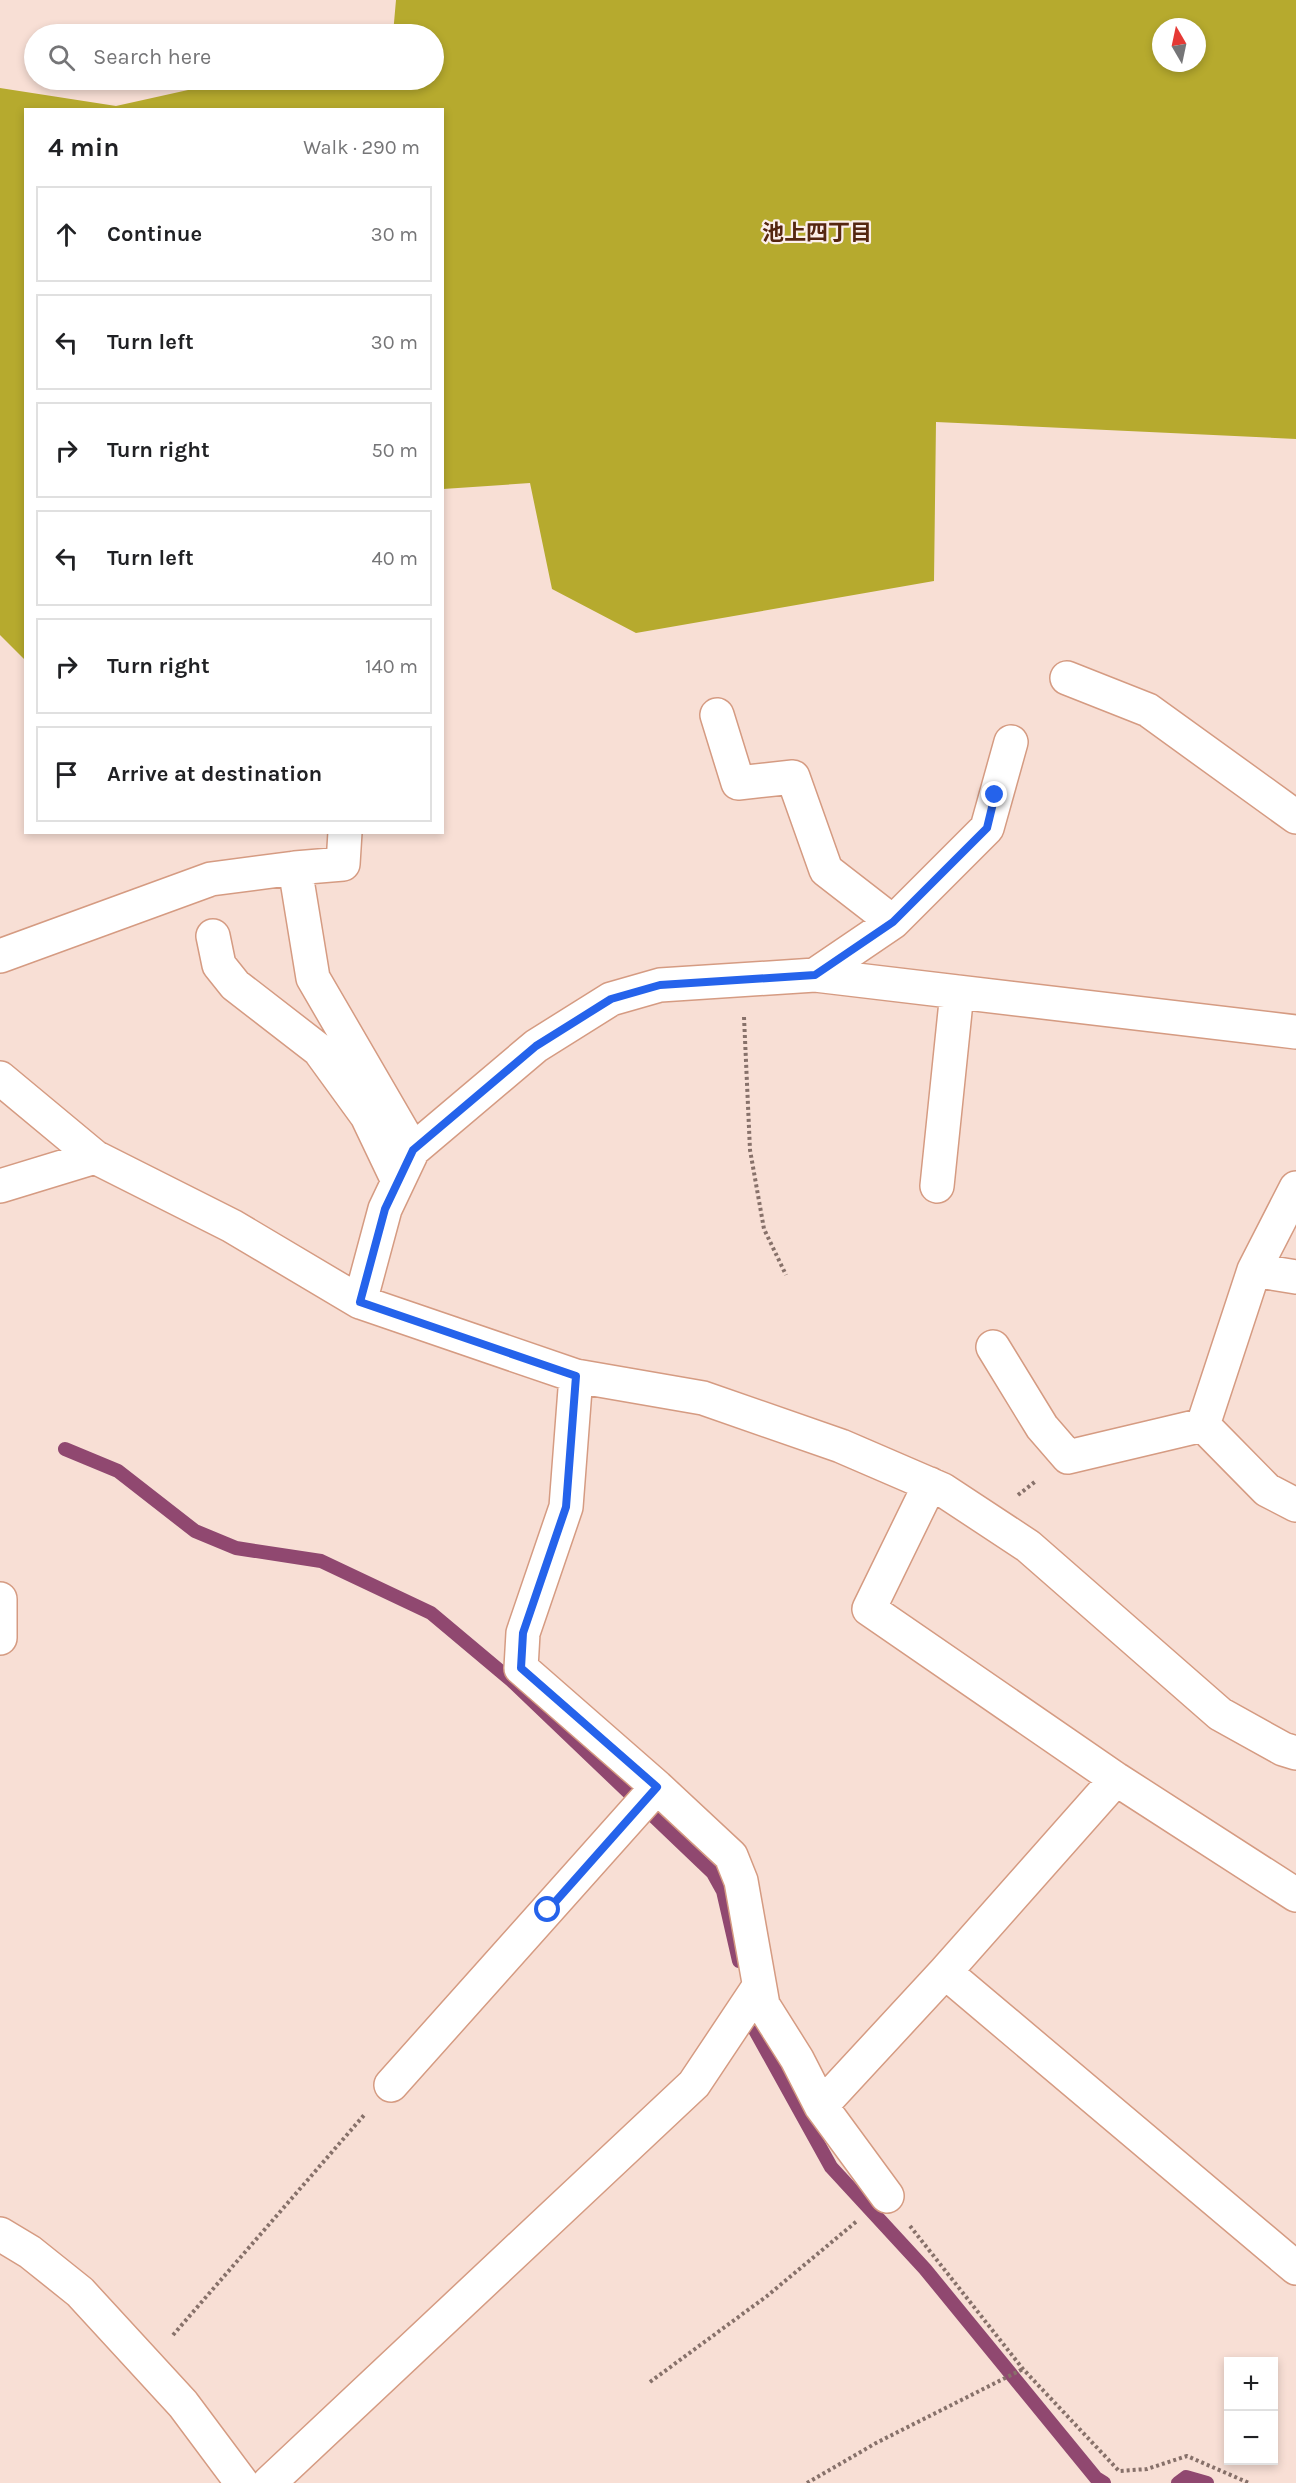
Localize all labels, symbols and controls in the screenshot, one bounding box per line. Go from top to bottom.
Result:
north arrow [1152,18,1206,72]
search box [24,24,444,90]
icon: search [45,41,78,74]
text: Search here [93,44,211,70]
text: 4 min [48,132,119,163]
text: Walk · 290 m [303,136,420,159]
icon: ahead [50,218,83,251]
district label: 池上四丁目 [762,220,872,246]
text: Continue [107,221,202,247]
text: 30 m [371,223,418,246]
icon: left [50,326,83,359]
text: Turn left [107,329,194,355]
text: 30 m [371,331,418,354]
icon: right [50,434,83,467]
text: Turn right [107,437,210,463]
text: 50 m [371,439,418,462]
icon: left [50,542,83,575]
text: Turn left [107,545,194,571]
text: 40 m [372,547,418,570]
icon: right [50,650,83,683]
text: Turn right [107,653,210,679]
text: 140 m [365,655,418,678]
icon: arrive [50,758,83,791]
text: Arrive at destination [107,761,322,787]
route end [981,781,1007,807]
route start [534,1896,560,1922]
map controls [1224,2357,1278,2465]
button: + [1224,2357,1278,2411]
button: − [1224,2411,1278,2465]

